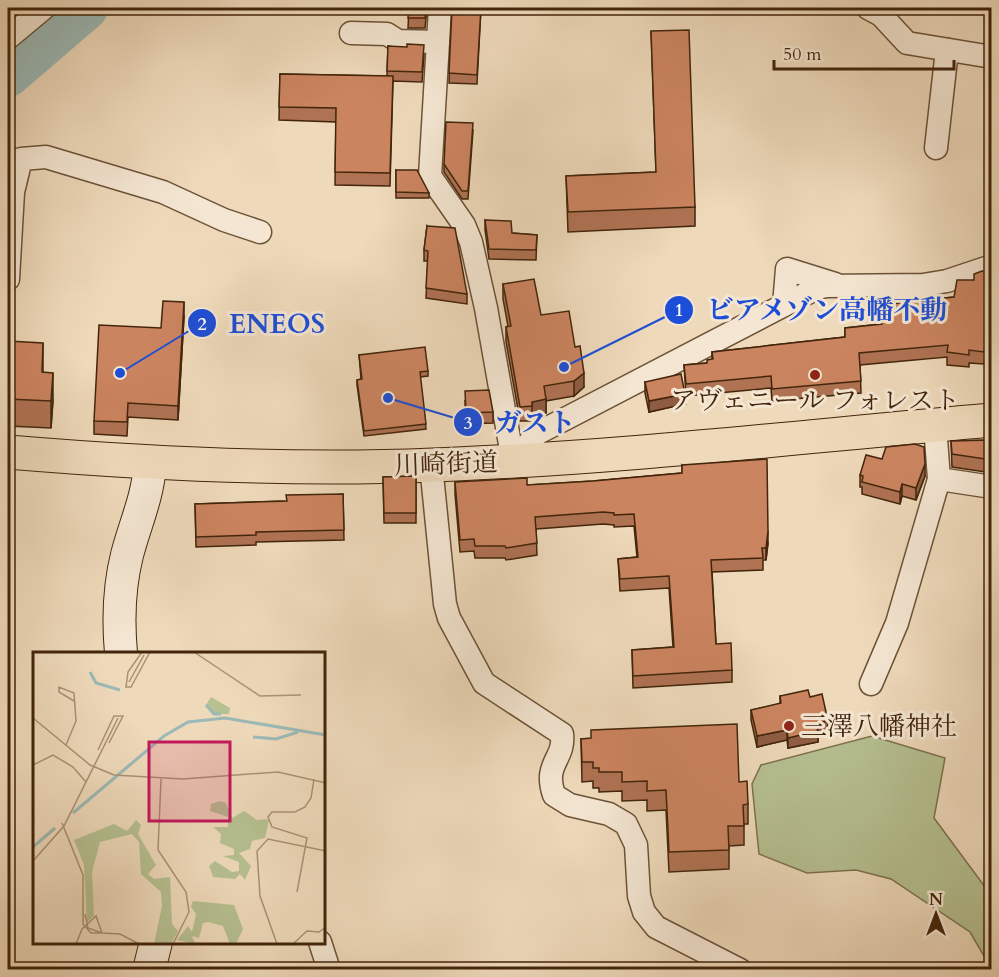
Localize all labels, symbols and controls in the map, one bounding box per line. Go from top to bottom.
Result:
scale bar [774,33,954,71]
text: 50 m [783,42,822,67]
callout: ビアメゾン高幡不動 [664,287,961,332]
text: ビアメゾン高幡不動 [707,292,947,329]
text: 1 [674,298,684,323]
callout: ENEOS [187,301,338,346]
text: ENEOS [229,306,325,343]
text: 2 [197,312,207,337]
marker: アヴェニール フォレスト [808,368,822,382]
place label: アヴェニール フォレスト [670,383,960,418]
callout: ガスト [453,400,588,445]
text: ガスト [495,405,576,442]
text: 3 [463,411,473,436]
street label: 川崎街道 [393,445,499,483]
inset map [33,652,326,944]
place label: 三澤八幡神社 [801,709,957,744]
marker: 三澤八幡神社 [782,719,796,733]
north arrow [906,884,966,944]
text: N [929,889,943,911]

